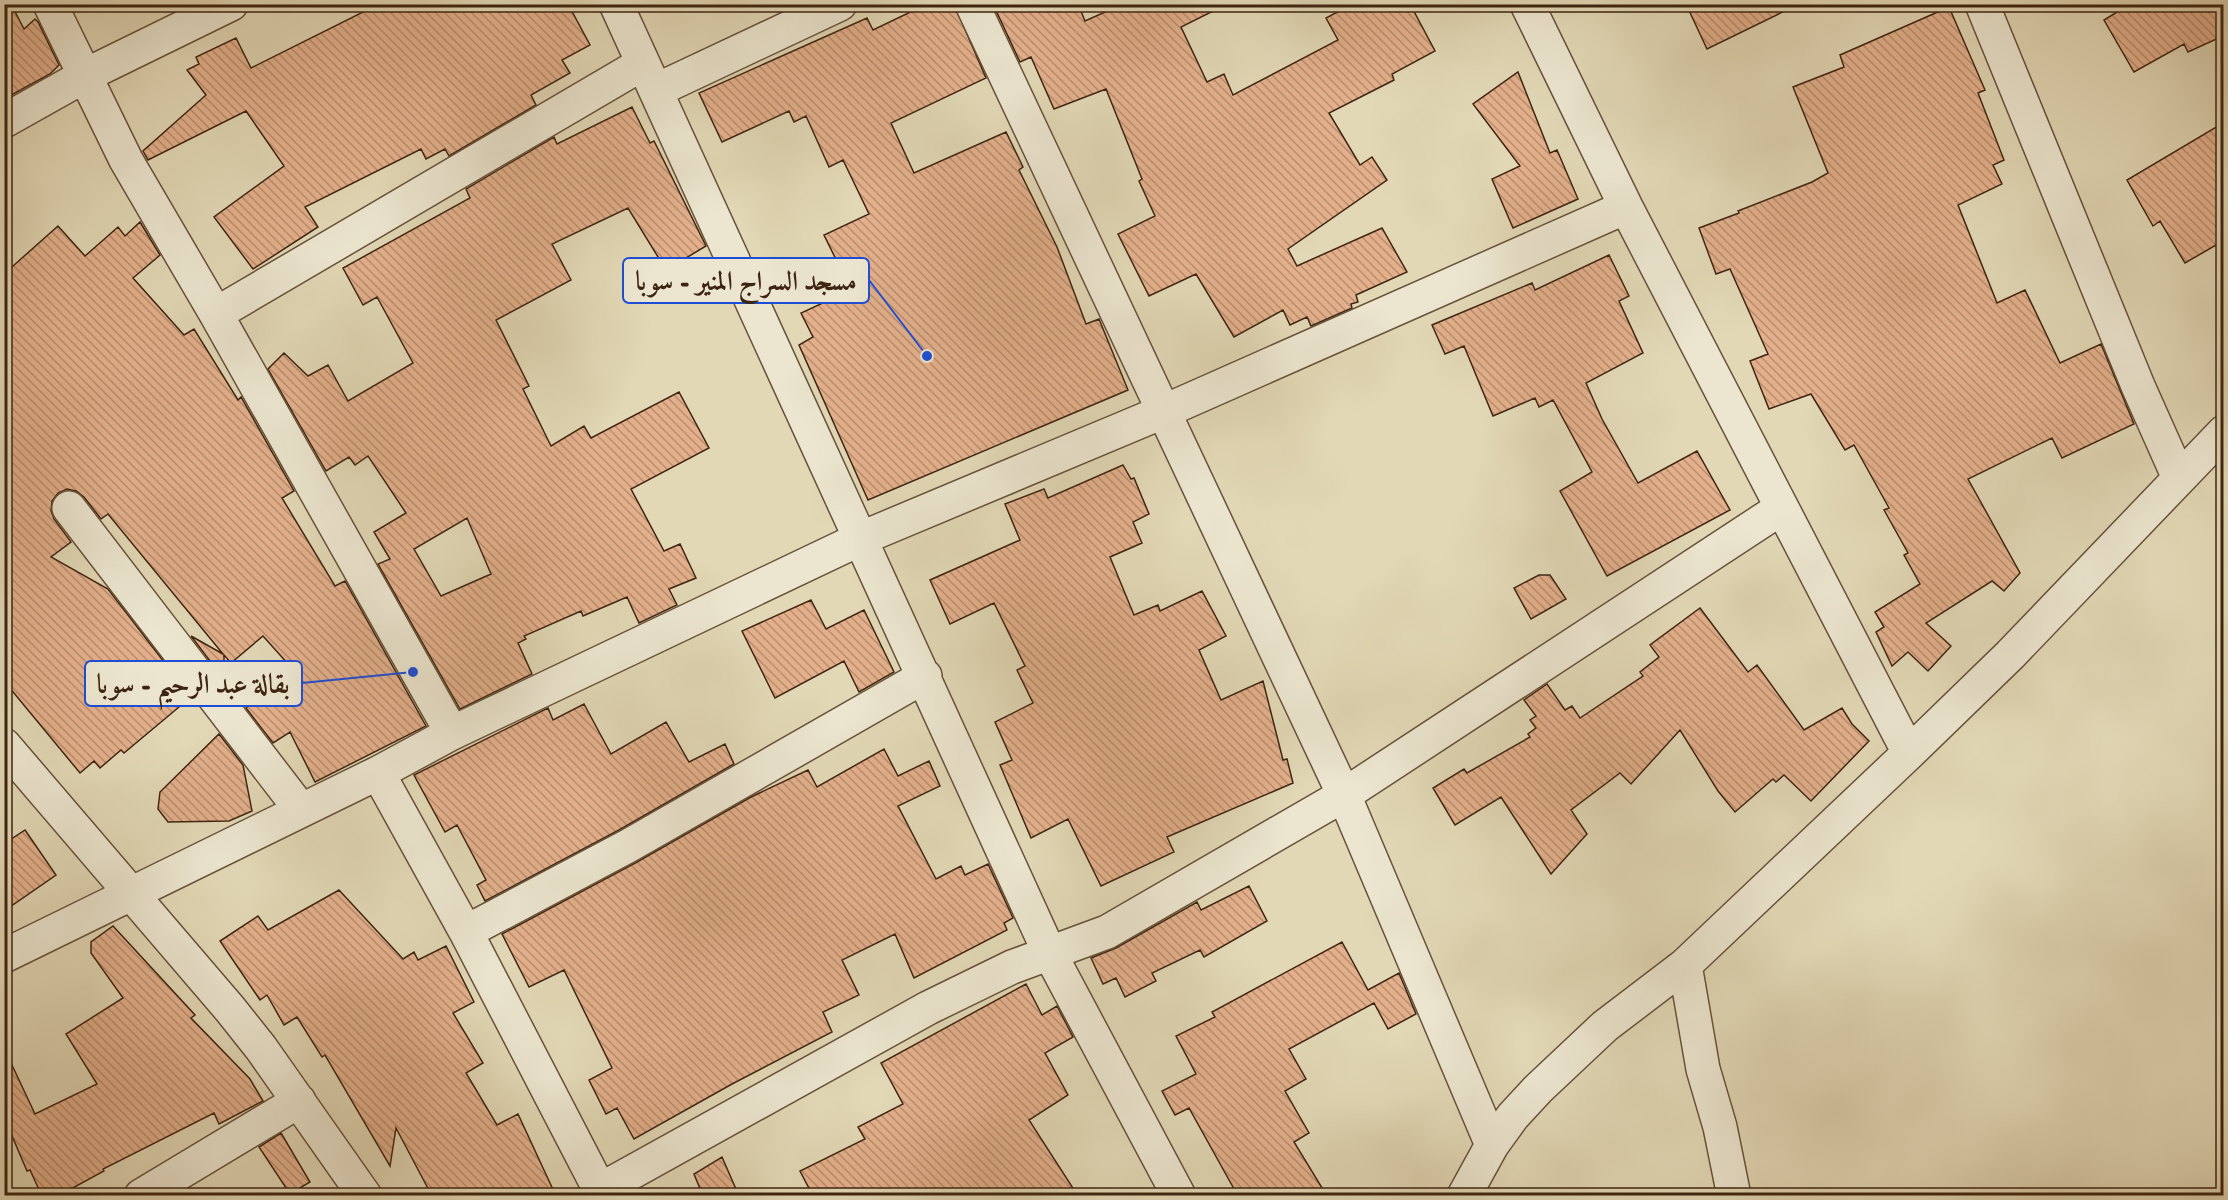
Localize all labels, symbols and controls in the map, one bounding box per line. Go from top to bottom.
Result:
callout: مسجد السراج المنير - سوبا [623,258,869,303]
text: مسجد السراج المنير - سوبا [635,265,857,305]
callout: بقالة عبد الرحيم - سوبا [85,661,302,706]
text: بقالة عبد الرحيم - سوبا [96,668,290,711]

